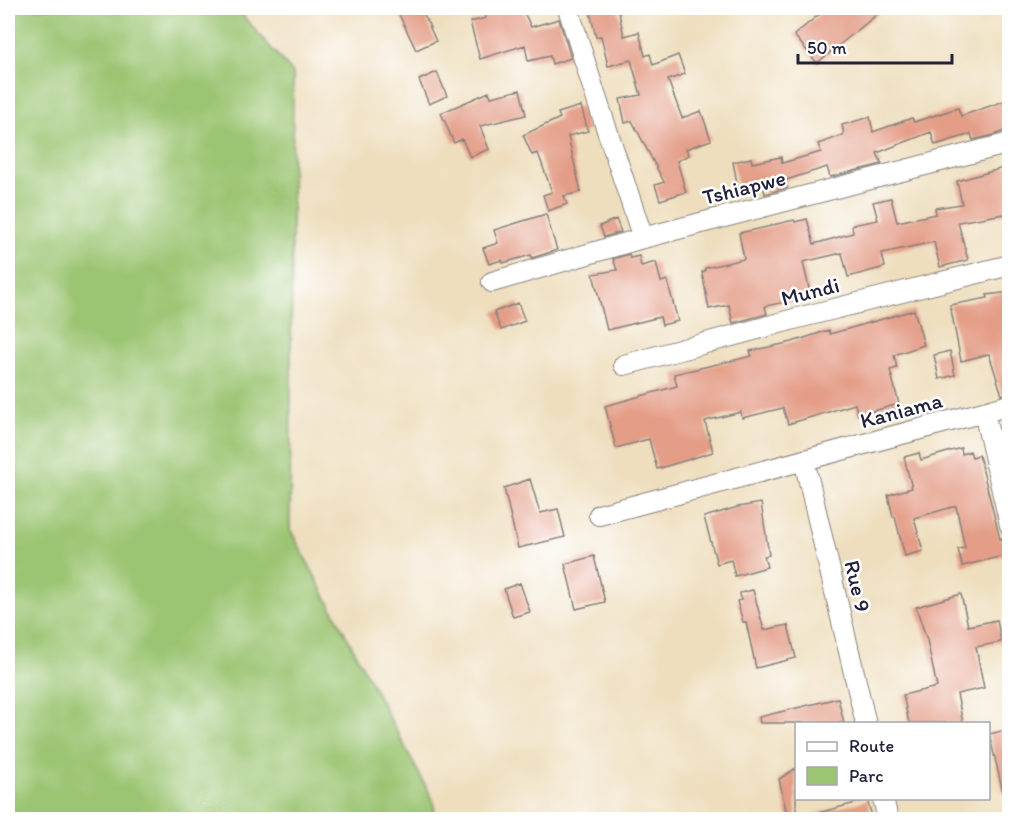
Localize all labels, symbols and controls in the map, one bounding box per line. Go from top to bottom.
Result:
scale bar [798,27,952,65]
text: 50 m [807,37,847,59]
street label: Tshiapwe [700,164,789,211]
street label: Mundi [778,271,842,312]
street label: Kaniama [857,386,946,434]
street label: Rue 9 [838,558,877,615]
legend [795,722,990,800]
text: Route [849,735,894,757]
text: Parc [849,765,883,787]

